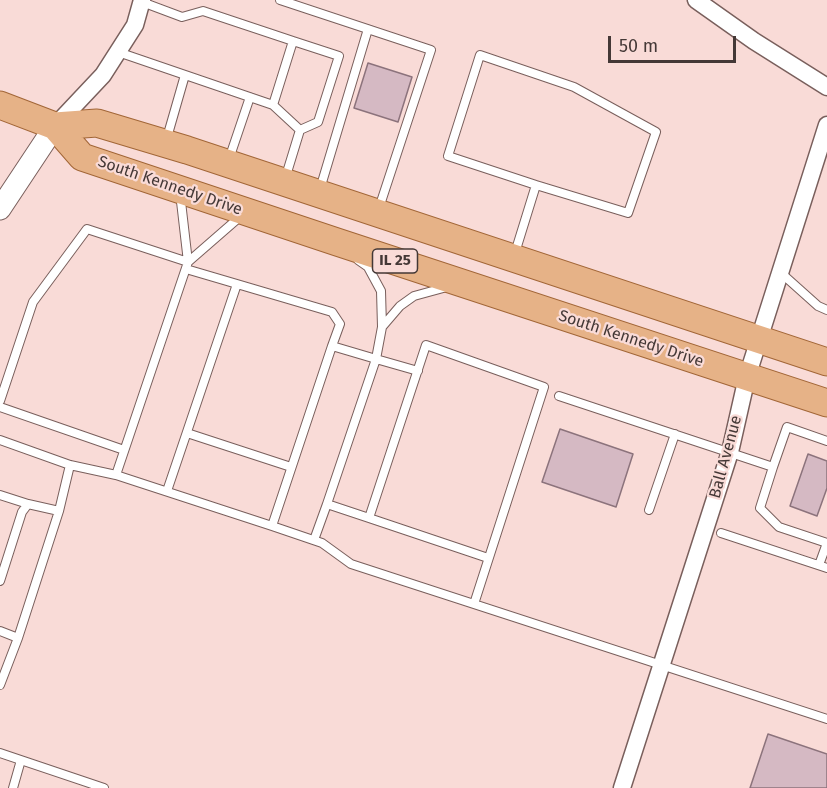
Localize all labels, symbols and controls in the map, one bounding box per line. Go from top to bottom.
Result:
scale bar [611,24,738,62]
text: 50 m [619,35,658,57]
street label: South Kennedy Drive [95,152,245,220]
road number: IL 25 [372,249,418,273]
street label: South Kennedy Drive [556,306,706,372]
street label: Ball Avenue [706,413,746,501]

